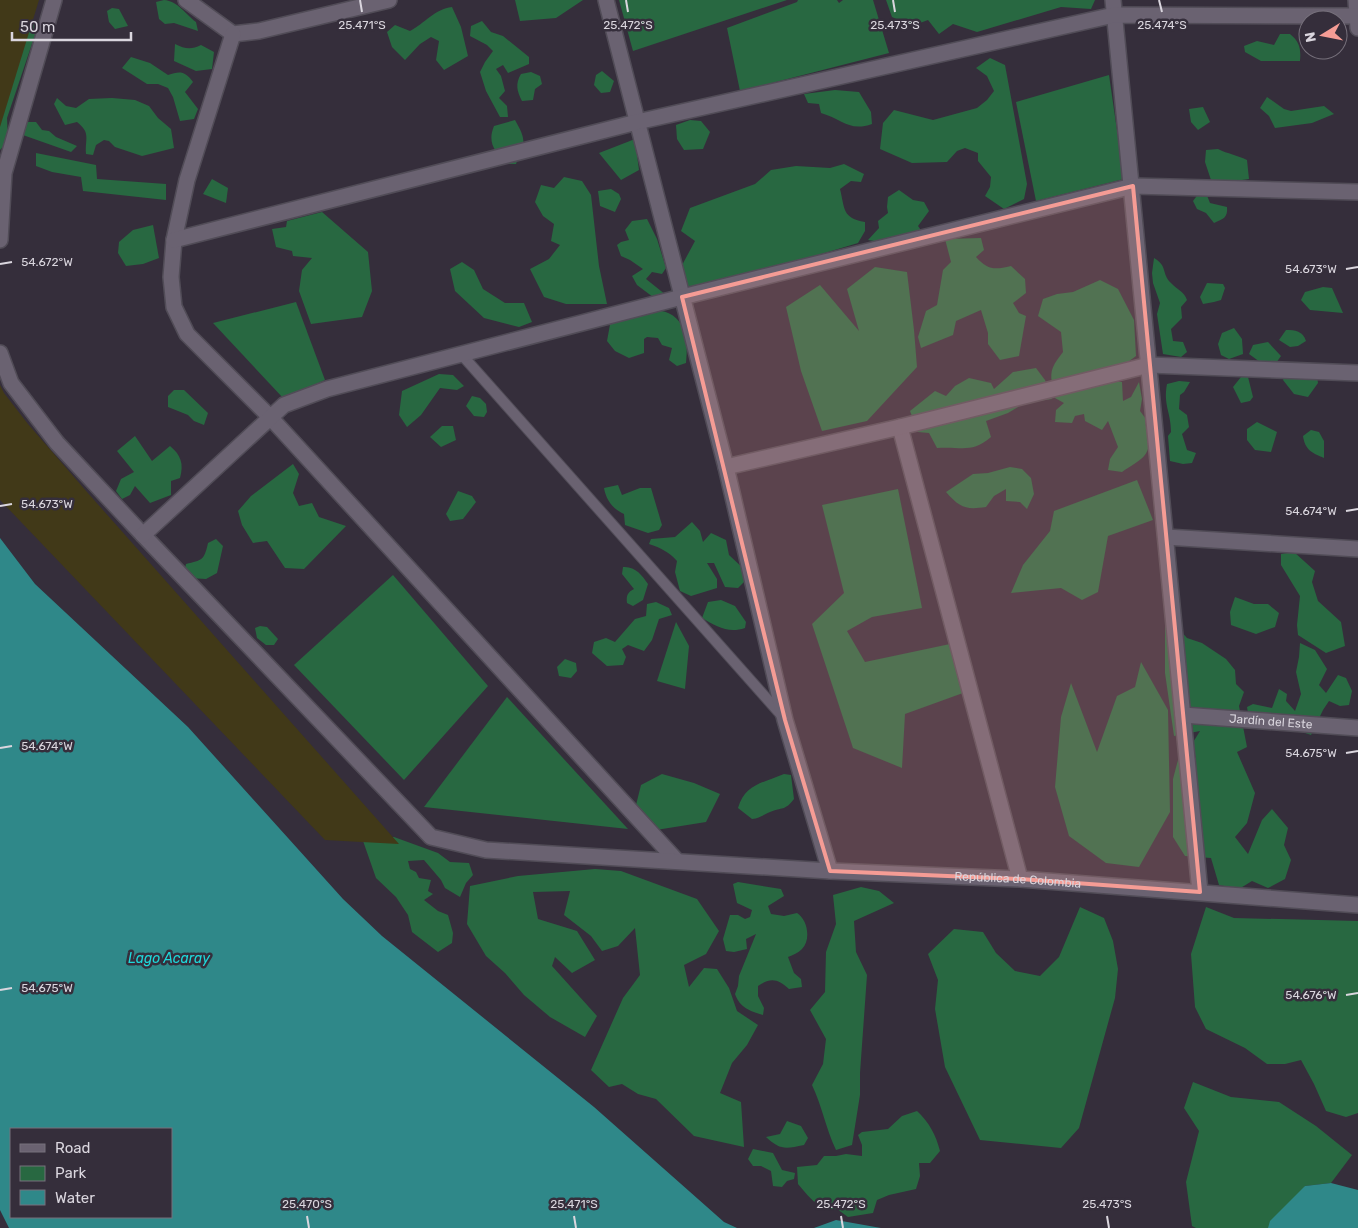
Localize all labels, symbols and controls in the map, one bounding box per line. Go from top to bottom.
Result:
scale bar [12,10,131,42]
north arrow [1298,10,1348,60]
text: 50 m [20,18,55,36]
text: 25.471°S [338,18,386,32]
text: 25.472°S [603,18,653,32]
text: 25.473°S [870,18,920,32]
text: 25.474°S [1137,18,1187,32]
text: N [1301,31,1320,44]
text: 54.672°W [21,255,73,269]
text: 54.673°W [1285,262,1337,276]
text: 54.673°W [21,497,73,511]
text: 54.674°W [1285,504,1337,518]
street label: Jardín del Este [1229,711,1313,732]
text: 54.674°W [21,739,73,753]
text: 54.675°W [1285,746,1337,760]
street label: República de Colombia [954,869,1082,891]
water label: Lago Acaray [128,950,211,967]
text: 54.675°W [21,981,73,995]
text: 54.676°W [1285,988,1337,1002]
legend [10,1128,172,1218]
text: Road [55,1139,91,1157]
text: Park [55,1164,86,1182]
text: Water [55,1189,95,1207]
text: 25.470°S [282,1197,332,1211]
text: 25.471°S [550,1197,598,1211]
text: 25.472°S [816,1197,866,1211]
text: 25.473°S [1082,1197,1132,1211]

